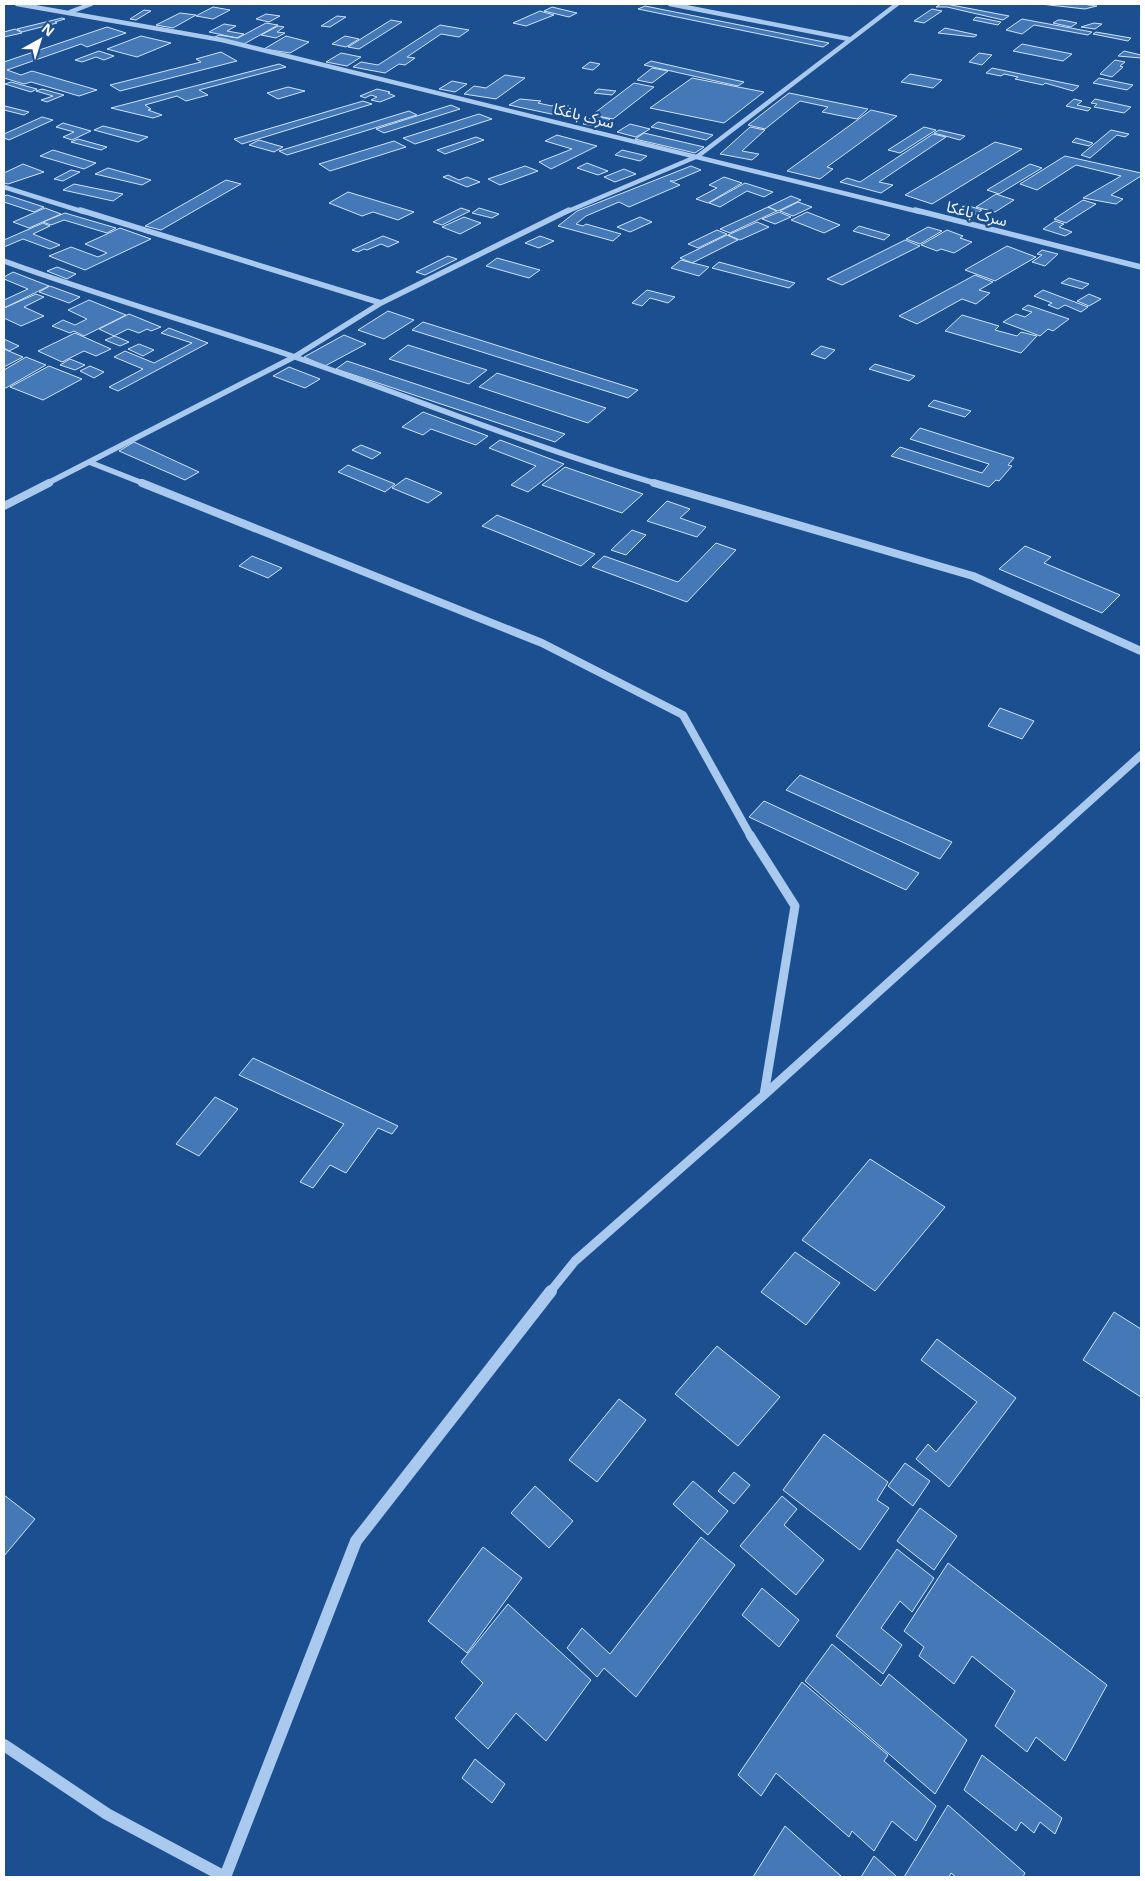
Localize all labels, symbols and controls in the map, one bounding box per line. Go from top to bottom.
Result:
north arrow [15,15,65,65]
text: N [38,19,59,40]
street label: سرک باغکا [551,98,617,132]
street label: سرک باغکا [944,196,1010,230]

